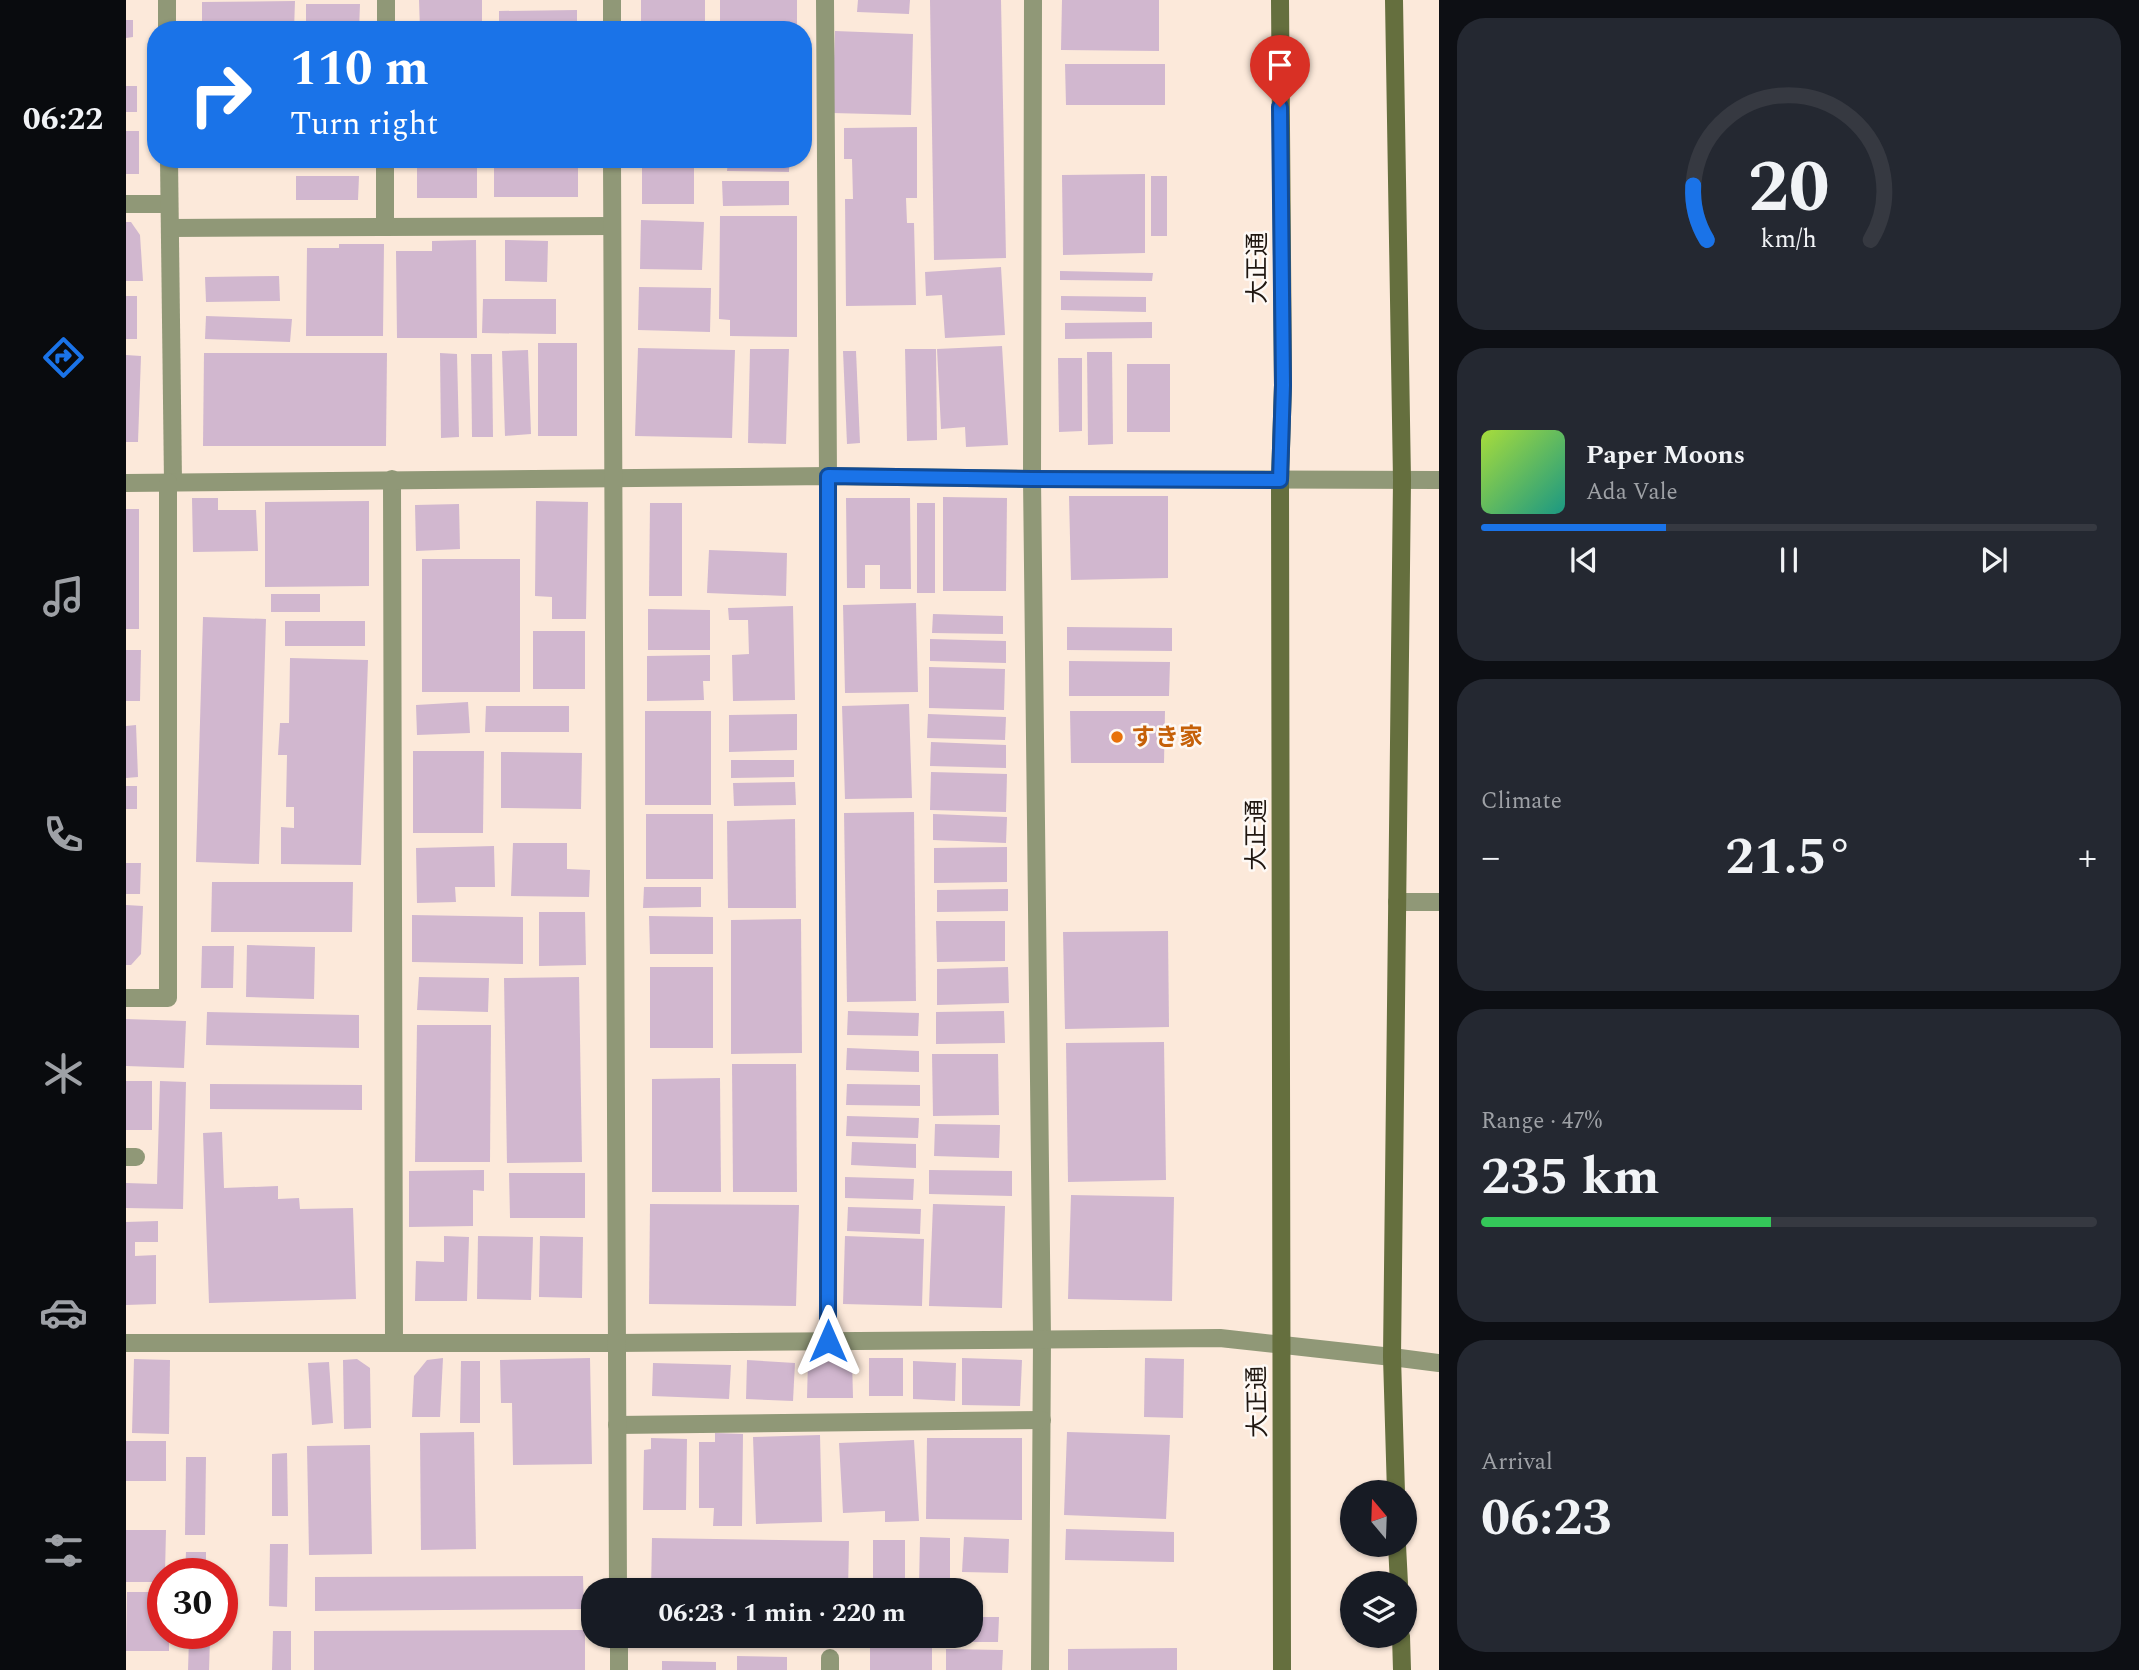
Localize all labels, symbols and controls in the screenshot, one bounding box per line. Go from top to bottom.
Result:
text: 110 m [290,32,429,107]
pin [1250,35,1310,107]
icon: arrive [1261,46,1299,84]
icon: right [175,49,266,140]
text: 06:22 [23,95,103,144]
text: Turn right [290,100,438,149]
text: 20 [1748,134,1830,245]
text: km/h [1761,221,1817,259]
street label: 大正通 [1240,232,1276,304]
icon: directions [39,333,88,382]
text: Paper Moons [1586,435,1745,475]
text: Ada Vale [1586,475,1678,510]
icon: previous [1565,541,1603,579]
icon: pause [1770,541,1808,579]
icon: next [1975,541,2013,579]
icon: music [39,572,88,621]
place label: すき家 [1131,720,1203,756]
marker: すき家 [1109,729,1125,745]
text: Climate [1481,784,1562,819]
street label: 大正通 [1239,799,1275,871]
icon: phone [39,810,88,859]
text: 21.5° [1725,818,1853,897]
text: − [1481,829,1500,887]
text: + [2078,829,2097,887]
icon: climate [39,1049,88,1098]
text: Range · 47% [1481,1104,1602,1139]
text: 235 km [1481,1138,1660,1217]
icon: car [39,1288,88,1337]
position arrow [791,1304,865,1378]
street label: 大正通 [1239,1366,1277,1438]
text: Arrival [1481,1445,1553,1480]
text: 06:23 [1481,1479,1612,1558]
north arrow [1340,1480,1418,1558]
map controls [1340,1480,1417,1648]
icon: filters [39,1526,88,1575]
speed limit sign: 30 [147,1558,238,1649]
button: layers [1340,1571,1417,1648]
text: 06:23 · 1 min · 220 m [658,1593,906,1633]

